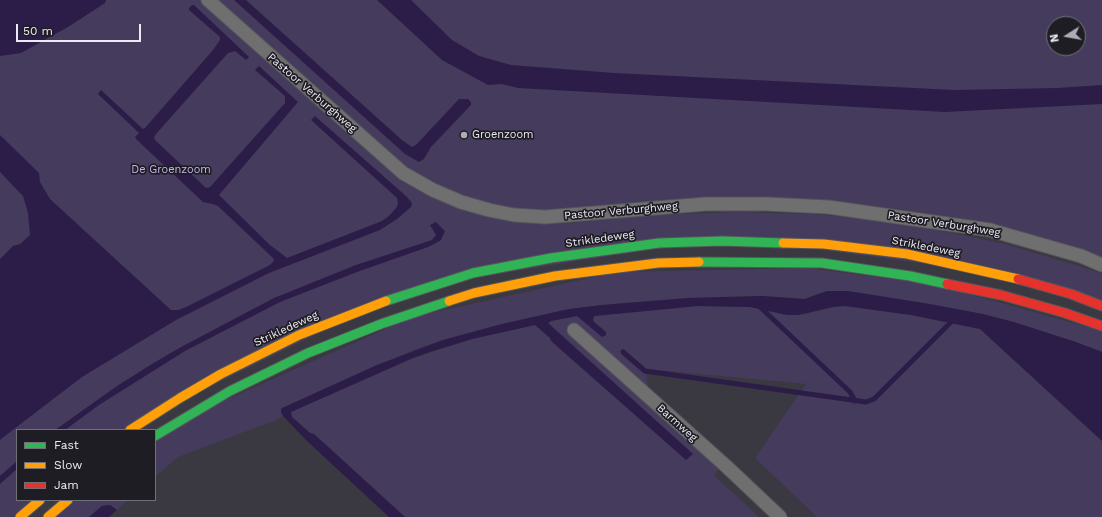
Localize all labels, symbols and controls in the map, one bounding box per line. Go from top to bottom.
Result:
scale bar [18,16,143,42]
north arrow [1046,16,1086,56]
text: 50 m [23,24,53,38]
text: N [1048,33,1062,43]
street label: Pastoor Verburghweg [265,51,359,135]
place label: Groenzoom [472,128,534,142]
marker: Groenzoom [459,130,469,140]
park label: De Groenzoom [131,163,211,177]
street label: Pastoor Verburghweg [564,199,678,223]
street label: Pastoor Verburghweg [887,209,1001,239]
street label: Strikledeweg [565,228,635,250]
street label: Strikledeweg [891,234,961,260]
street label: Strikledeweg [252,308,320,350]
street label: Barmweg [654,402,700,444]
legend [16,429,156,501]
text: Fast [54,438,79,452]
text: Slow [54,458,82,472]
text: Jam [54,478,79,492]

